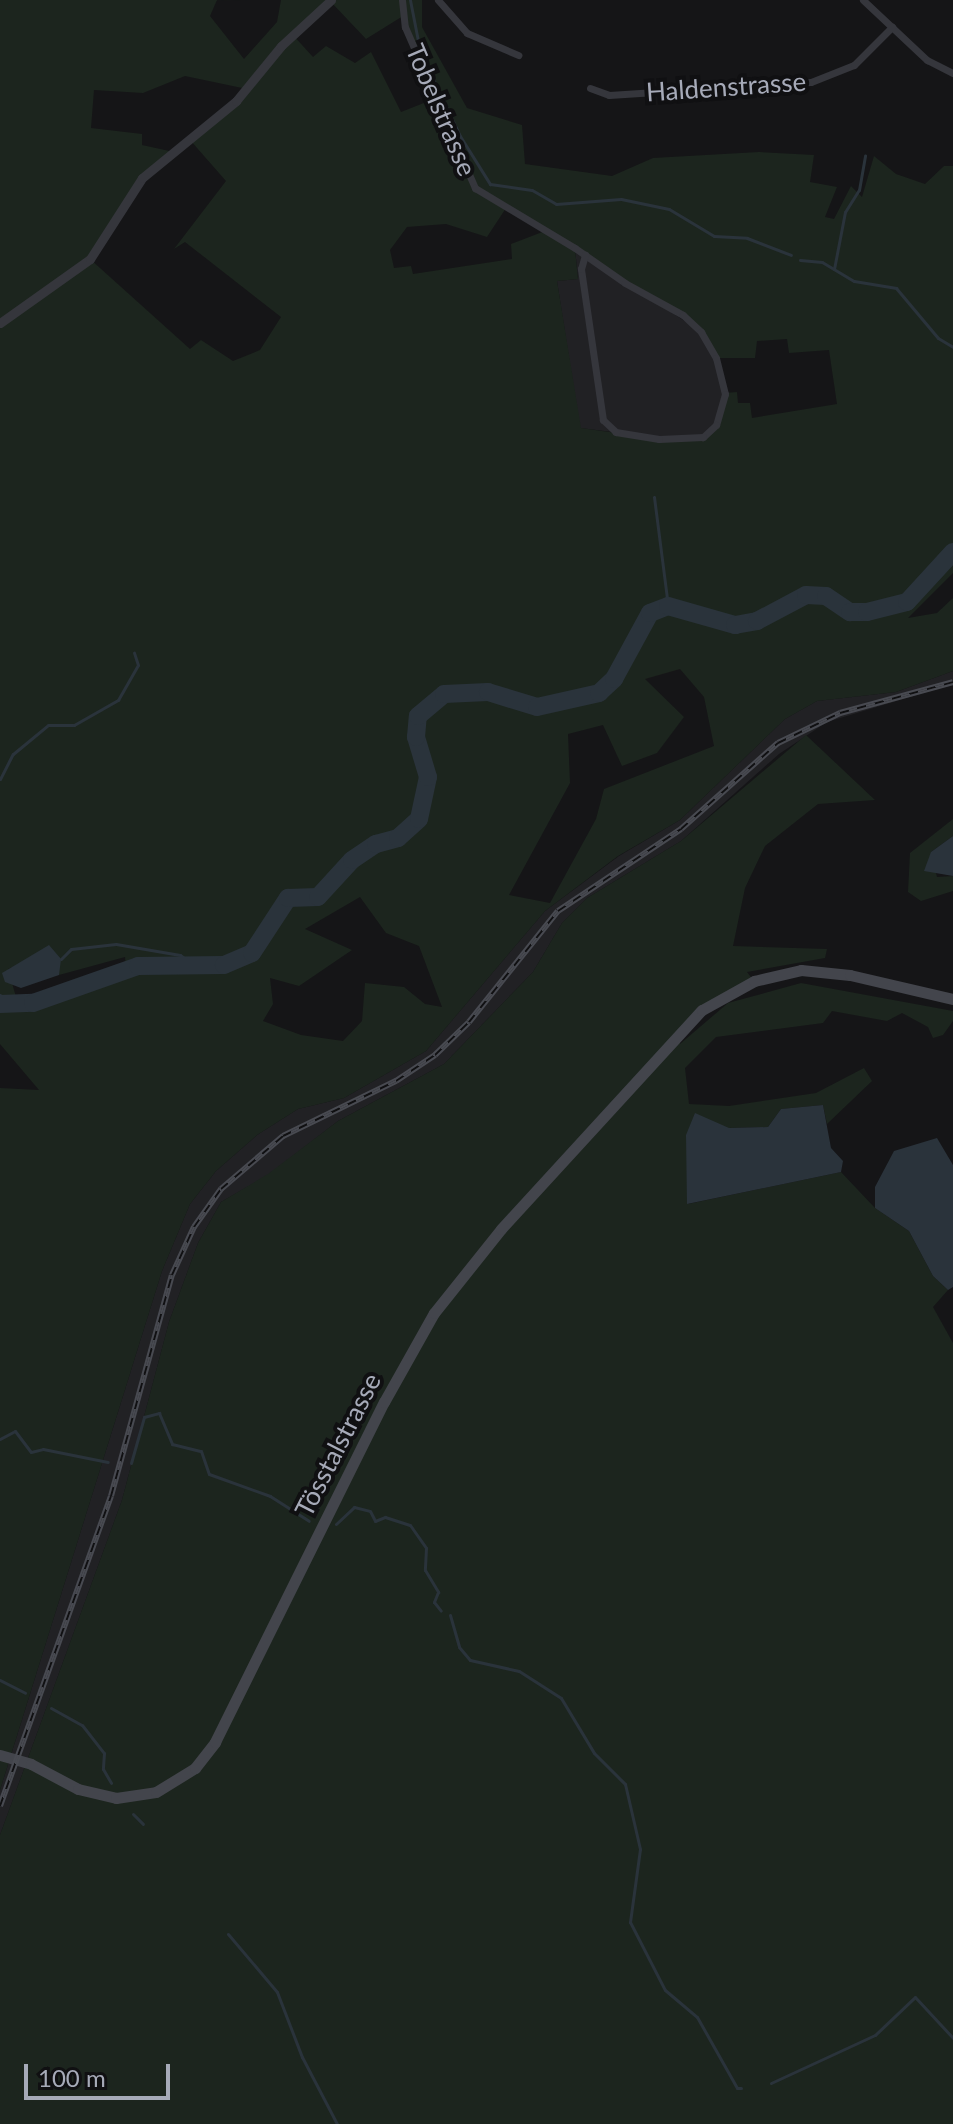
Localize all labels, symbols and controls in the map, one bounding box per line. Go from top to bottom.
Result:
street label: Tobelstrasse [399,39,483,181]
street label: Haldenstrasse [645,66,807,108]
street label: Tösstalstrasse [288,1368,388,1522]
scale bar [28,2048,174,2098]
text: 100 m [38,2063,106,2092]

